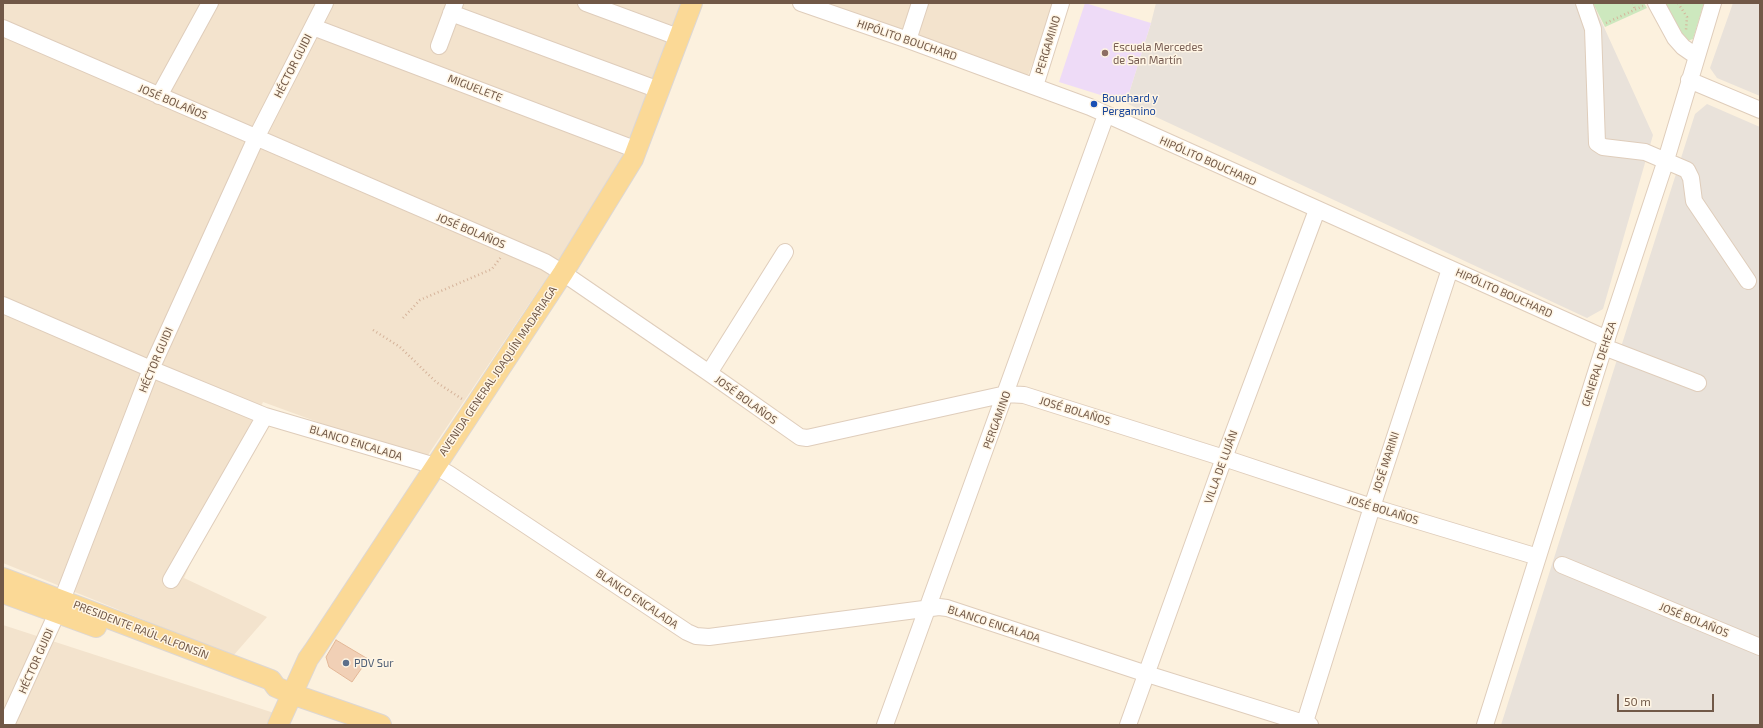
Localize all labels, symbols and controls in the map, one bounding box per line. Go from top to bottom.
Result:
street label: PERGAMINO [1033,14,1063,76]
street label: HIPÓLITO BOUCHARD [855,17,959,63]
street label: HÉCTOR GUIDI [271,32,315,100]
place label: Escuela Mercedes de San Martín [1113,40,1203,66]
marker: Escuela Mercedes de San Martín [1100,48,1110,58]
street label: MIGUELETE [446,72,504,104]
street label: JOSÉ BOLAÑOS [136,82,210,122]
place label: Bouchard y Pergamino [1102,91,1158,117]
marker: Bouchard y Pergamino [1089,99,1099,109]
street label: HIPÓLITO BOUCHARD [1157,134,1259,188]
street label: JOSÉ BOLAÑOS [434,211,508,251]
street label: HIPÓLITO BOUCHARD [1453,266,1555,320]
street label: AVENIDA GENERAL JOAQUÍN MADARIAGA [436,284,560,458]
street label: GENERAL DEHEZA [1579,320,1619,408]
street label: HÉCTOR GUIDI [136,325,176,395]
street label: JOSÉ BOLAÑOS [712,373,780,427]
street label: PERGAMINO [980,389,1014,451]
street label: JOSÉ BOLAÑOS [1038,394,1112,428]
street label: BLANCO ENCALADA [308,423,404,463]
street label: VILLA DE LUJÁN [1202,429,1240,505]
street label: JOSÉ MARINI [1370,430,1402,494]
street label: JOSÉ BOLAÑOS [1346,493,1420,527]
street label: BLANCO ENCALADA [593,567,681,631]
street label: PRESIDENTE RAÚL ALFONSÍN [71,598,211,662]
street label: JOSÉ BOLAÑOS [1657,600,1731,640]
street label: BLANCO ENCALADA [946,603,1042,645]
street label: HÉCTOR GUIDI [16,626,56,696]
place label: PDV Sur [354,656,394,670]
marker: PDV Sur [341,658,351,668]
scale bar [1619,686,1716,712]
text: 50 m [1624,694,1651,708]

